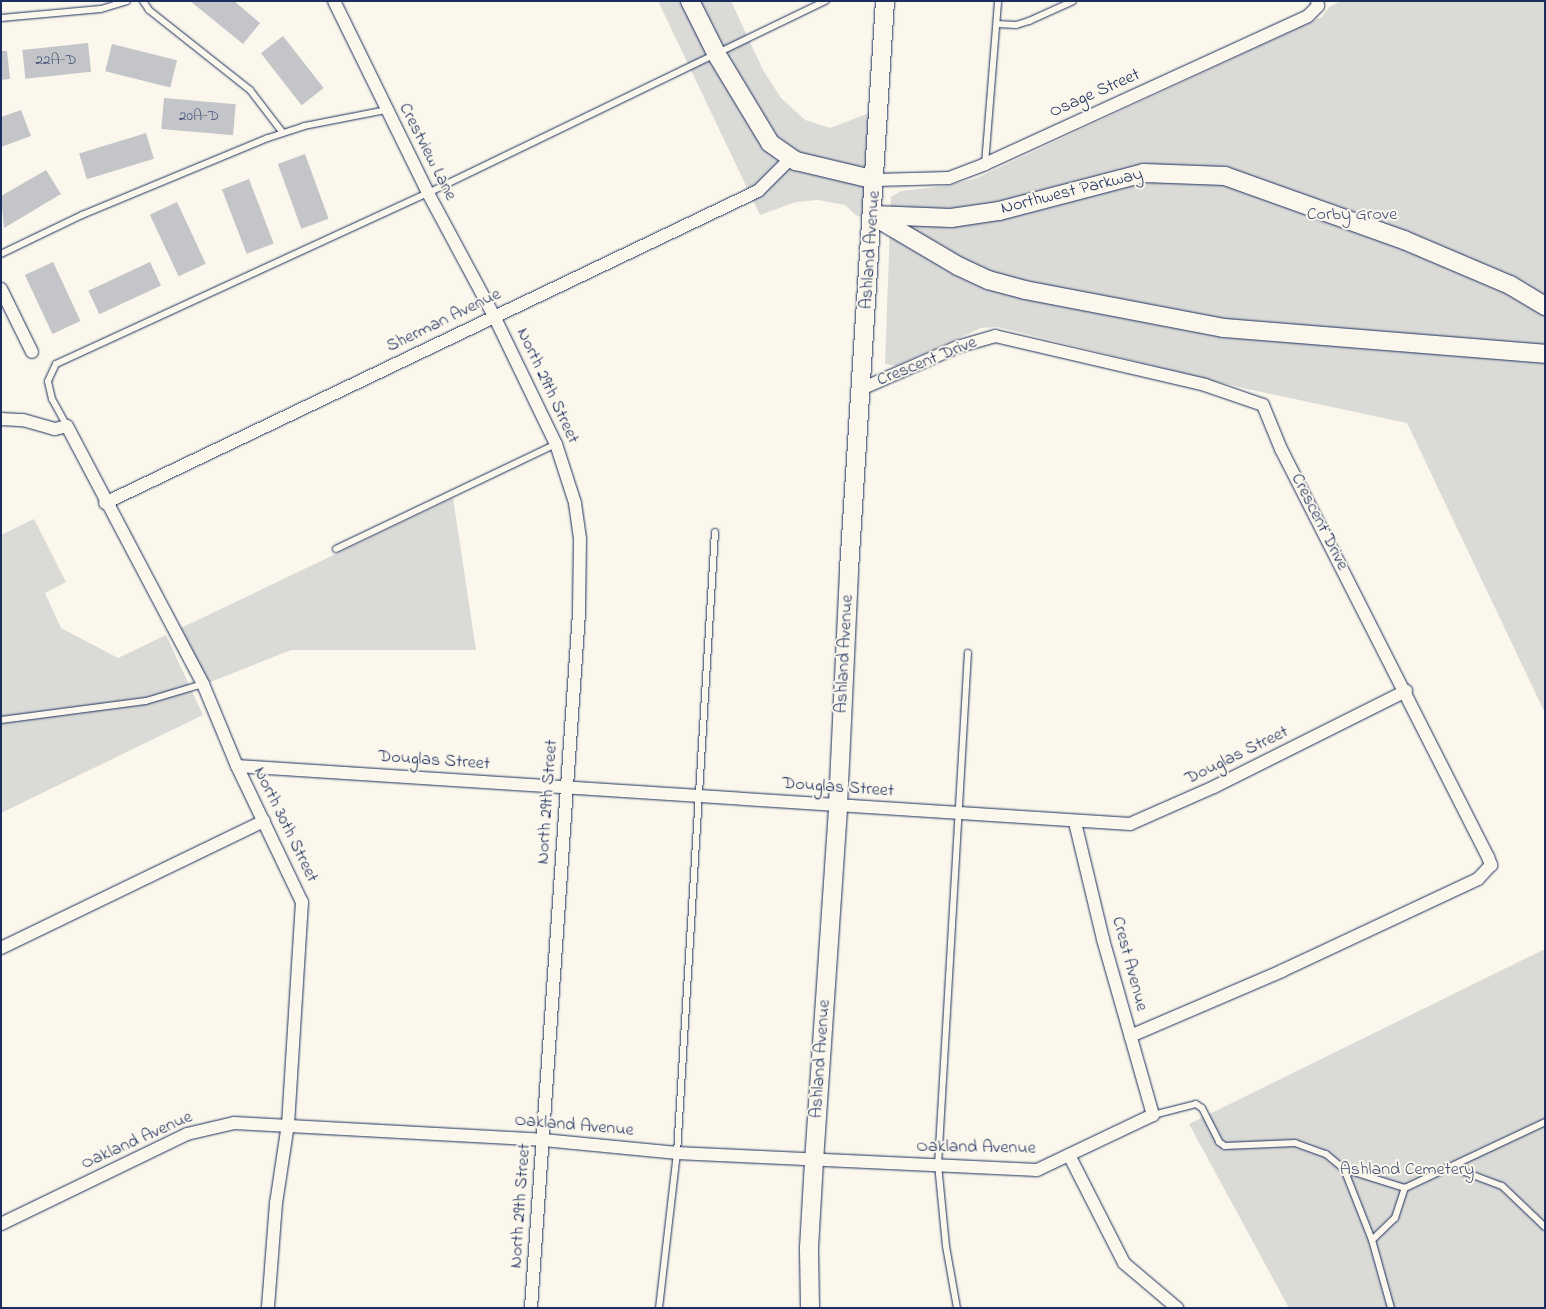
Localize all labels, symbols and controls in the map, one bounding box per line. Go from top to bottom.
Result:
house number: 22A-D [36,52,76,70]
street label: Osage Street [1046,64,1144,124]
street label: Crestview Lane [393,100,461,204]
house number: 20A-D [179,108,219,126]
street label: Northwest Parkway [999,164,1145,220]
street label: Ashland Avenue [856,190,886,310]
park label: Corby Grove [1307,204,1397,226]
street label: Sherman Avenue [383,284,505,358]
street label: North 29th Street [511,325,583,447]
street label: Crescent Drive [874,332,980,392]
street label: Crescent Drive [1285,470,1353,574]
street label: Ashland Avenue [831,594,859,714]
street label: Douglas Street [1182,722,1292,790]
street label: North 29th Street [533,739,563,865]
street label: Douglas Street [377,746,491,776]
street label: North 30th Street [248,764,322,886]
street label: Douglas Street [781,773,895,803]
street label: Crest Avenue [1106,914,1152,1014]
street label: Ashland Avenue [806,999,836,1119]
street label: Oakland Avenue [78,1107,196,1175]
street label: Oakland Avenue [514,1110,634,1142]
street label: Oakland Avenue [916,1136,1036,1160]
street label: North 29th Street [506,1143,536,1269]
park label: Ashland Cemetery [1340,1159,1474,1181]

